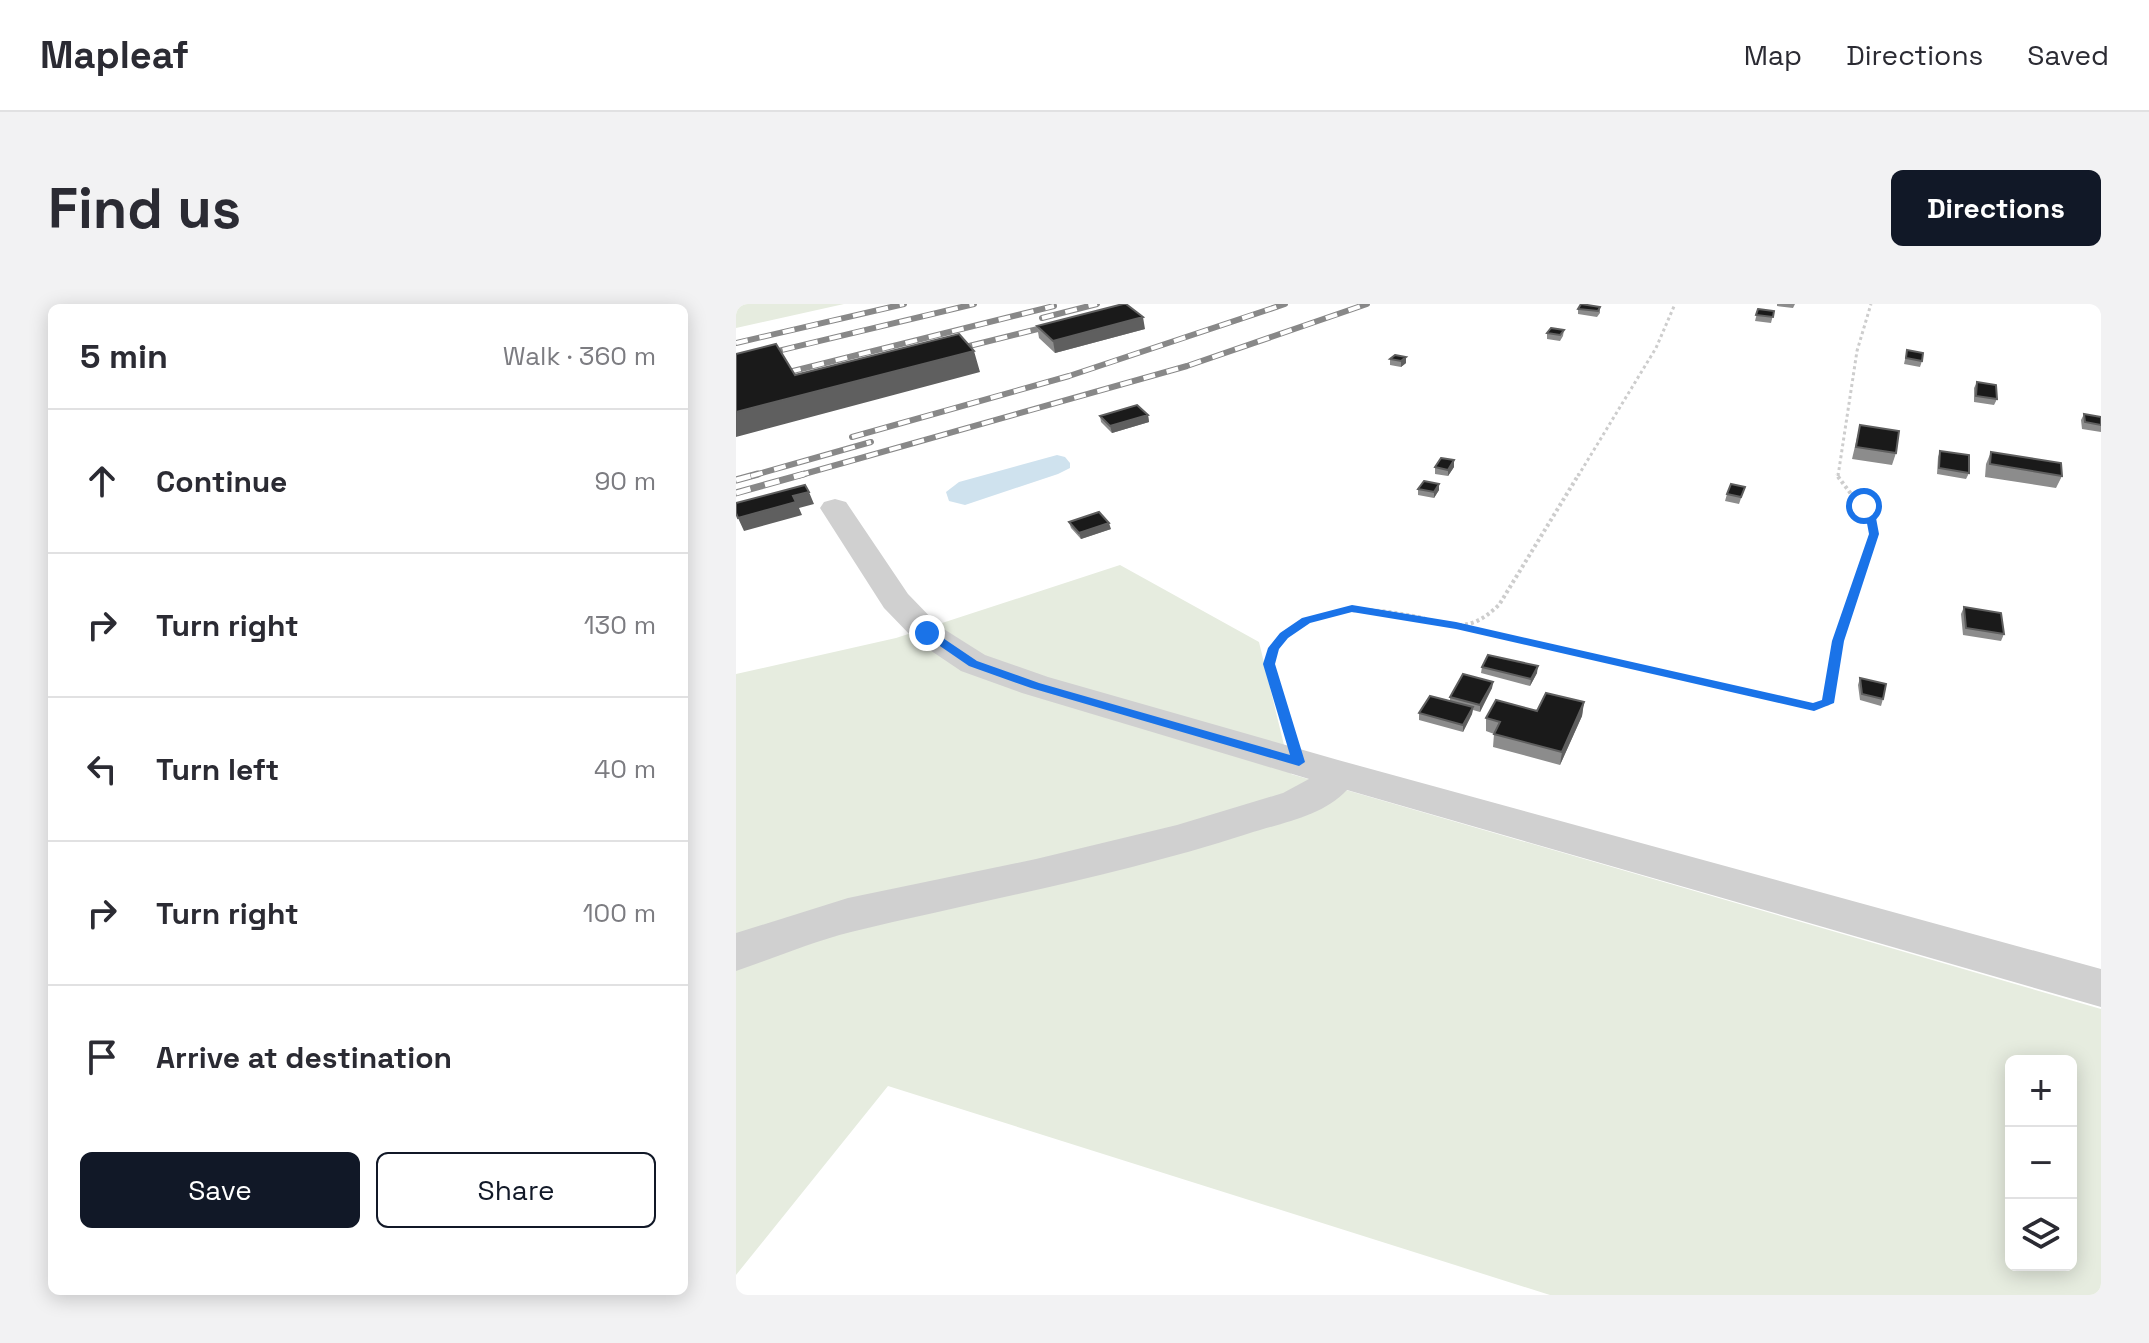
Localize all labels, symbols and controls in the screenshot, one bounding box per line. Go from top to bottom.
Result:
text: Mapleaf [40,31,189,79]
text: Map [1744,37,1802,73]
text: Directions [1846,37,1983,73]
text: Saved [2027,37,2109,73]
button: Directions [1891,170,2101,246]
text: Find us [48,173,241,244]
text: 5 min [80,335,168,378]
text: Walk · 360 m [503,339,656,373]
icon: ahead [80,459,124,503]
text: Continue [156,462,287,501]
text: 90 m [594,464,656,498]
route start [1846,488,1882,524]
icon: right [80,603,124,647]
text: Turn right [156,606,299,645]
text: 130 m [584,608,656,642]
route end [909,615,945,651]
icon: left [80,747,124,791]
text: Turn left [156,750,279,789]
text: 40 m [594,752,656,786]
icon: right [80,891,124,935]
text: Turn right [156,894,299,933]
text: 100 m [583,896,656,930]
icon: arrive [80,1035,124,1079]
text: Arrive at destination [156,1038,452,1077]
map controls [2005,1055,2077,1271]
button: + [2005,1055,2077,1127]
button: − [2005,1127,2077,1199]
button: Save [80,1152,360,1228]
button: Share [376,1152,656,1228]
button: layers [2005,1199,2077,1271]

